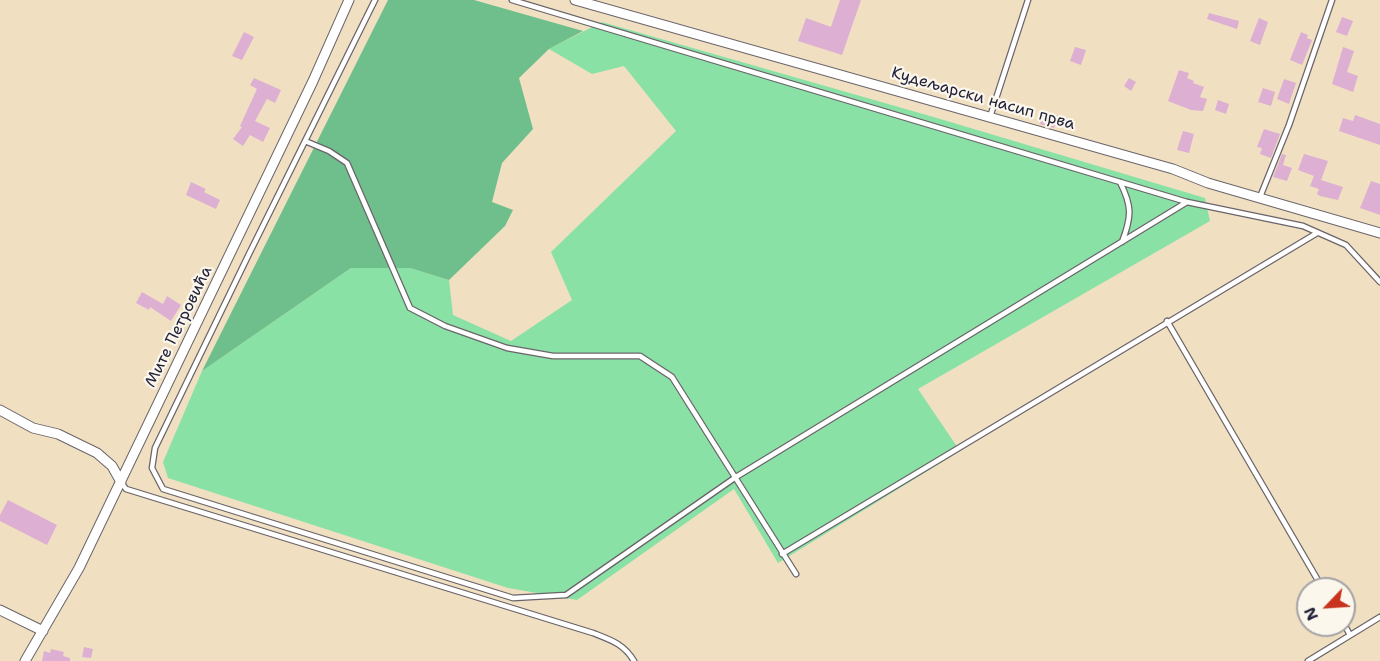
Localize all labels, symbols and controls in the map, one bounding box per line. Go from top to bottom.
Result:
street label: Кудељарски насип прва [889,64,1077,134]
street label: Мите Петровића [141,263,217,391]
north arrow [1296,577,1356,637]
text: N [1299,604,1323,624]

